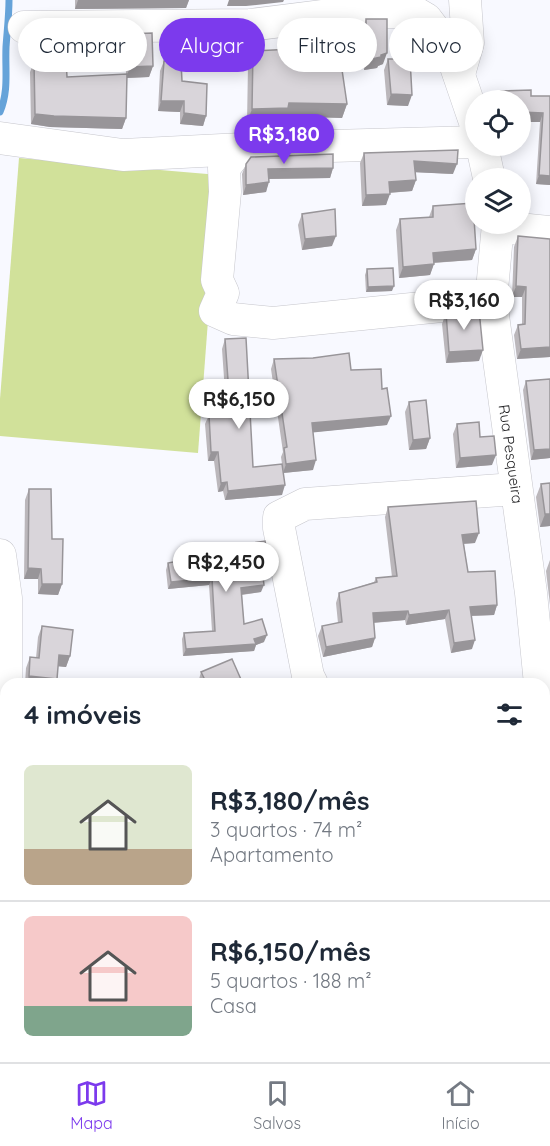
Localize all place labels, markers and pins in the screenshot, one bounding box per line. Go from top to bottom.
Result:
pin: R$3,180 [229,114,339,165]
pin: R$3,160 [409,280,519,331]
pin: R$6,150 [184,379,294,430]
pin: R$2,450 [171,542,281,593]

